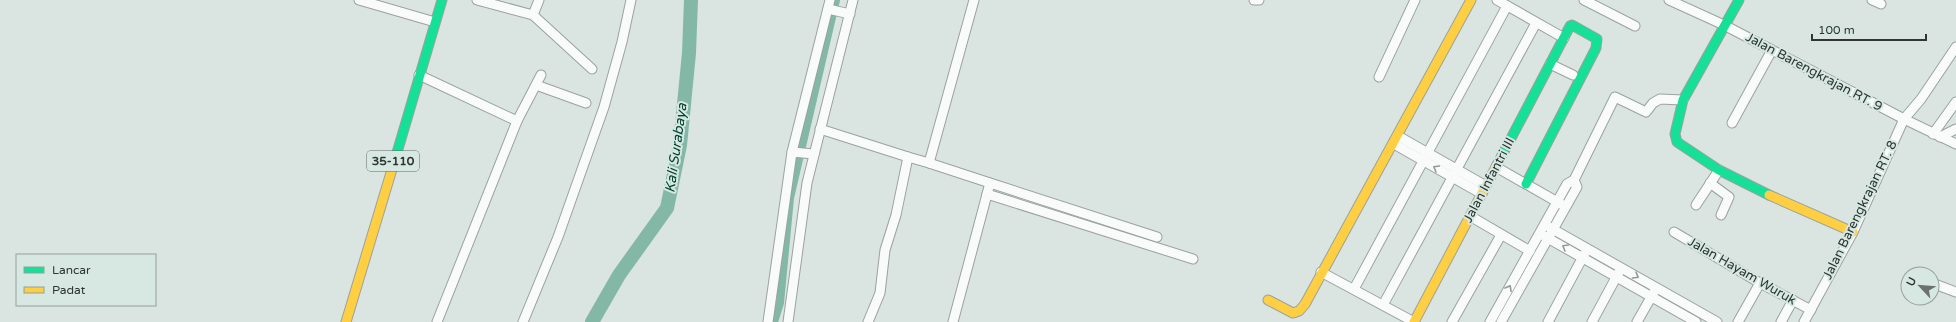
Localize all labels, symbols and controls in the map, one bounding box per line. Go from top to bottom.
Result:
scale bar [1812,16,1926,42]
text: 100 m [1818,23,1855,37]
street label: Jalan Barengkrajan RT. 9 [1743,29,1885,115]
water label: Kali Surabaya [661,101,691,194]
street label: Jalan Infantri III [1460,135,1518,225]
street label: Jalan Barengkrajan RT. 8 [1819,138,1901,282]
road number: 35-110 [367,151,419,171]
one-way arrow [1433,165,1440,172]
street label: Jalan Hayam Wuruk [1685,234,1799,308]
one-way arrow [1562,245,1569,252]
legend [16,254,156,306]
text: Lancar [52,263,91,277]
north arrow [1900,266,1940,306]
one-way arrow [1632,271,1639,278]
text: U [1904,275,1919,288]
text: Padat [52,283,86,297]
one-way arrow [1505,285,1512,292]

